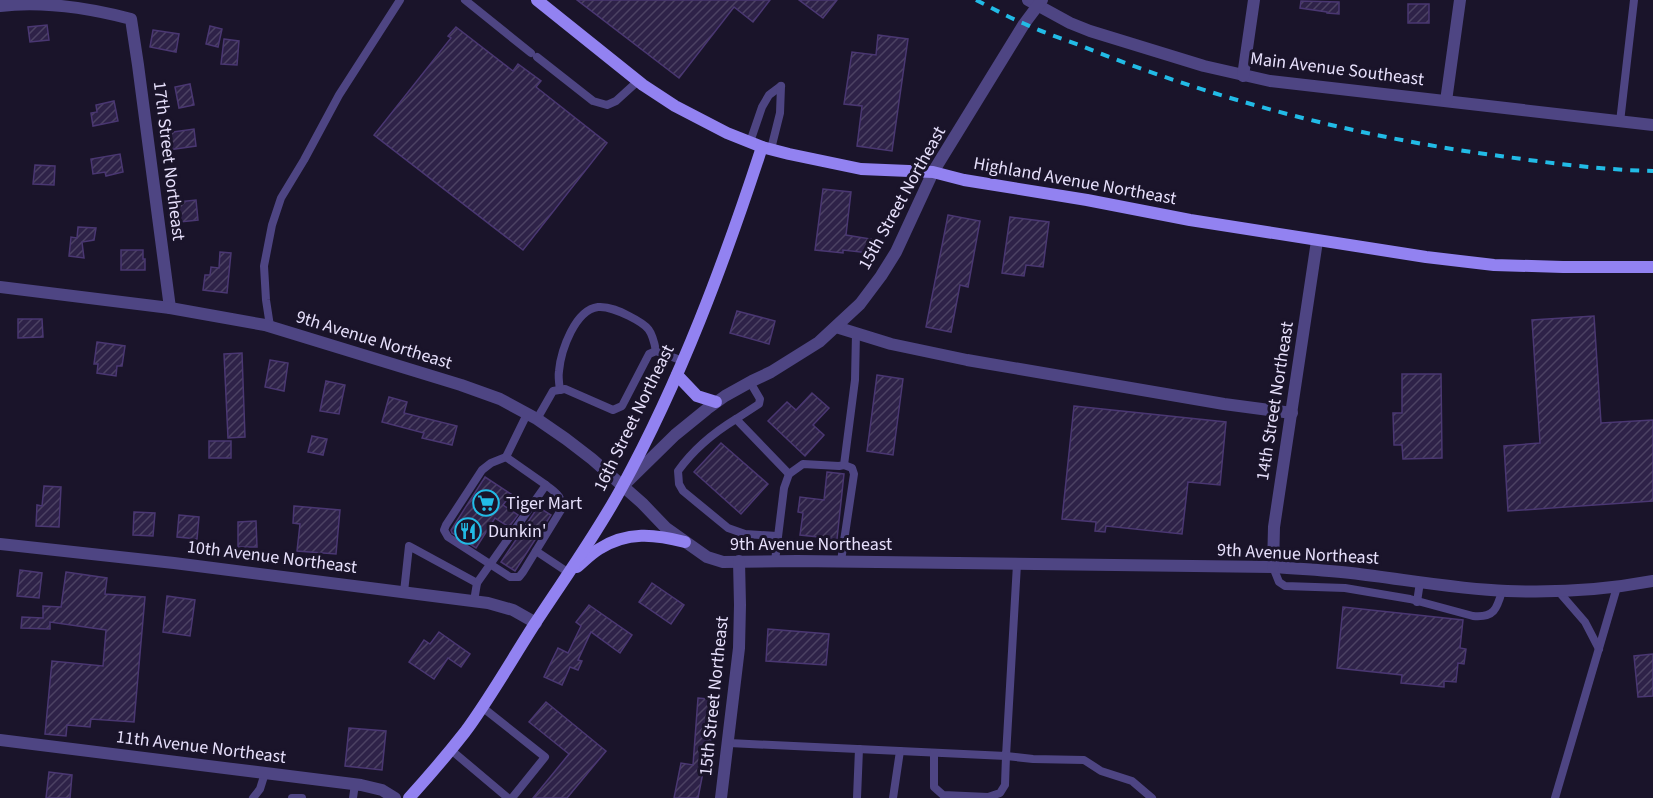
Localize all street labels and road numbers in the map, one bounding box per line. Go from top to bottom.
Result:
street label: Main Avenue Southeast [1249,46,1425,92]
street label: 17th Street Northeast [147,80,191,242]
street label: 15th Street Northeast [852,122,952,274]
street label: Highland Avenue Northeast [972,151,1178,211]
street label: 9th Avenue Northeast [293,304,455,376]
street label: 14th Street Northeast [1250,320,1300,482]
street label: 16th Street Northeast [588,340,680,496]
street label: 9th Avenue Northeast [730,532,892,557]
street label: 10th Avenue Northeast [186,534,358,580]
street label: 9th Avenue Northeast [1216,537,1380,571]
street label: 15th Street Northeast [693,615,735,777]
street label: 11th Avenue Northeast [115,724,287,770]

